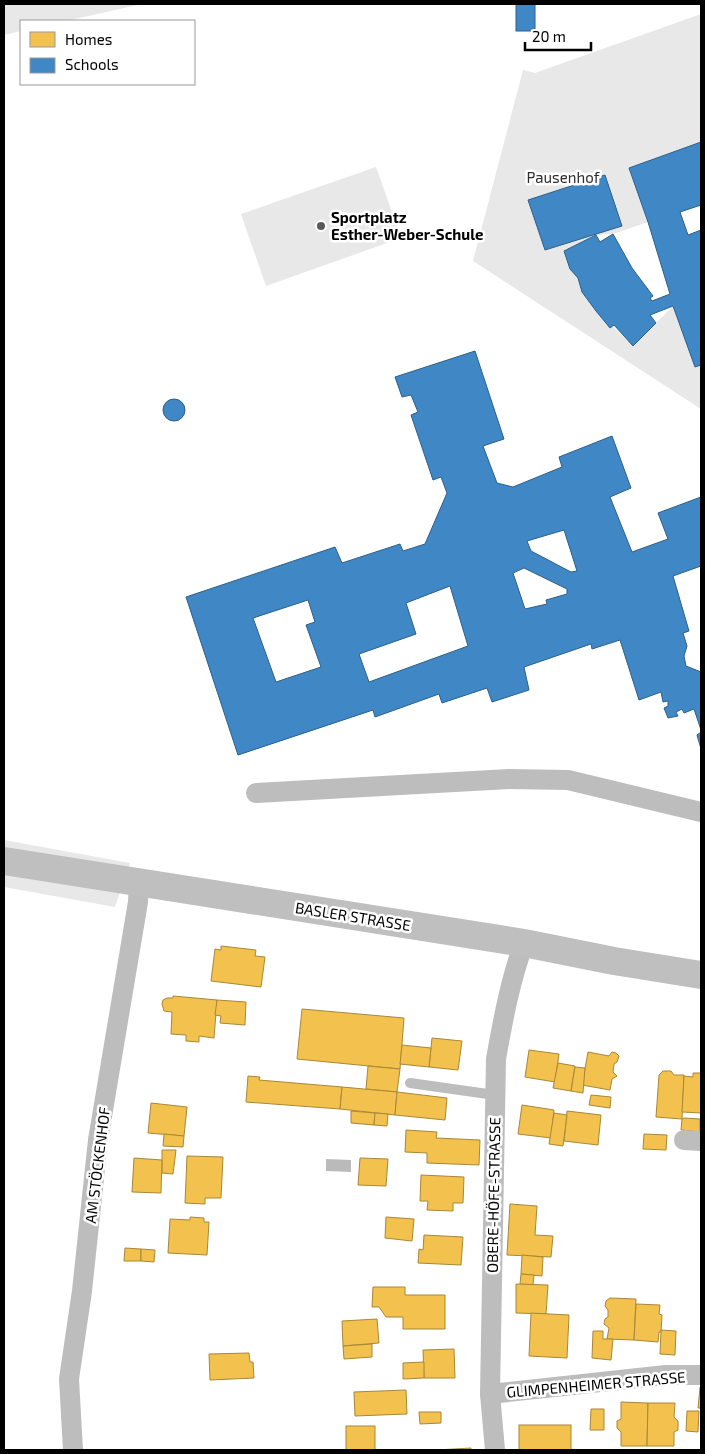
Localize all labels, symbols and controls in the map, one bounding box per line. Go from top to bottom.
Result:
legend [20,20,195,85]
scale bar [525,20,591,52]
text: 20 m [532,27,566,45]
text: Homes [65,30,112,48]
text: Schools [65,55,119,73]
park label: Pausenhof [527,168,600,186]
place label: Sportplatz Esther-Weber-Schule [331,208,484,243]
marker: Sportplatz Esther-Weber-Schule [315,220,327,232]
street label: BASLER STRASSE [294,898,412,934]
street label: AM STÖCKENHOF [81,1106,113,1224]
street label: OBERE-HÖFE-STRASSE [483,1117,503,1273]
street label: GLIMPENHEIMER STRASSE [506,1367,686,1401]

